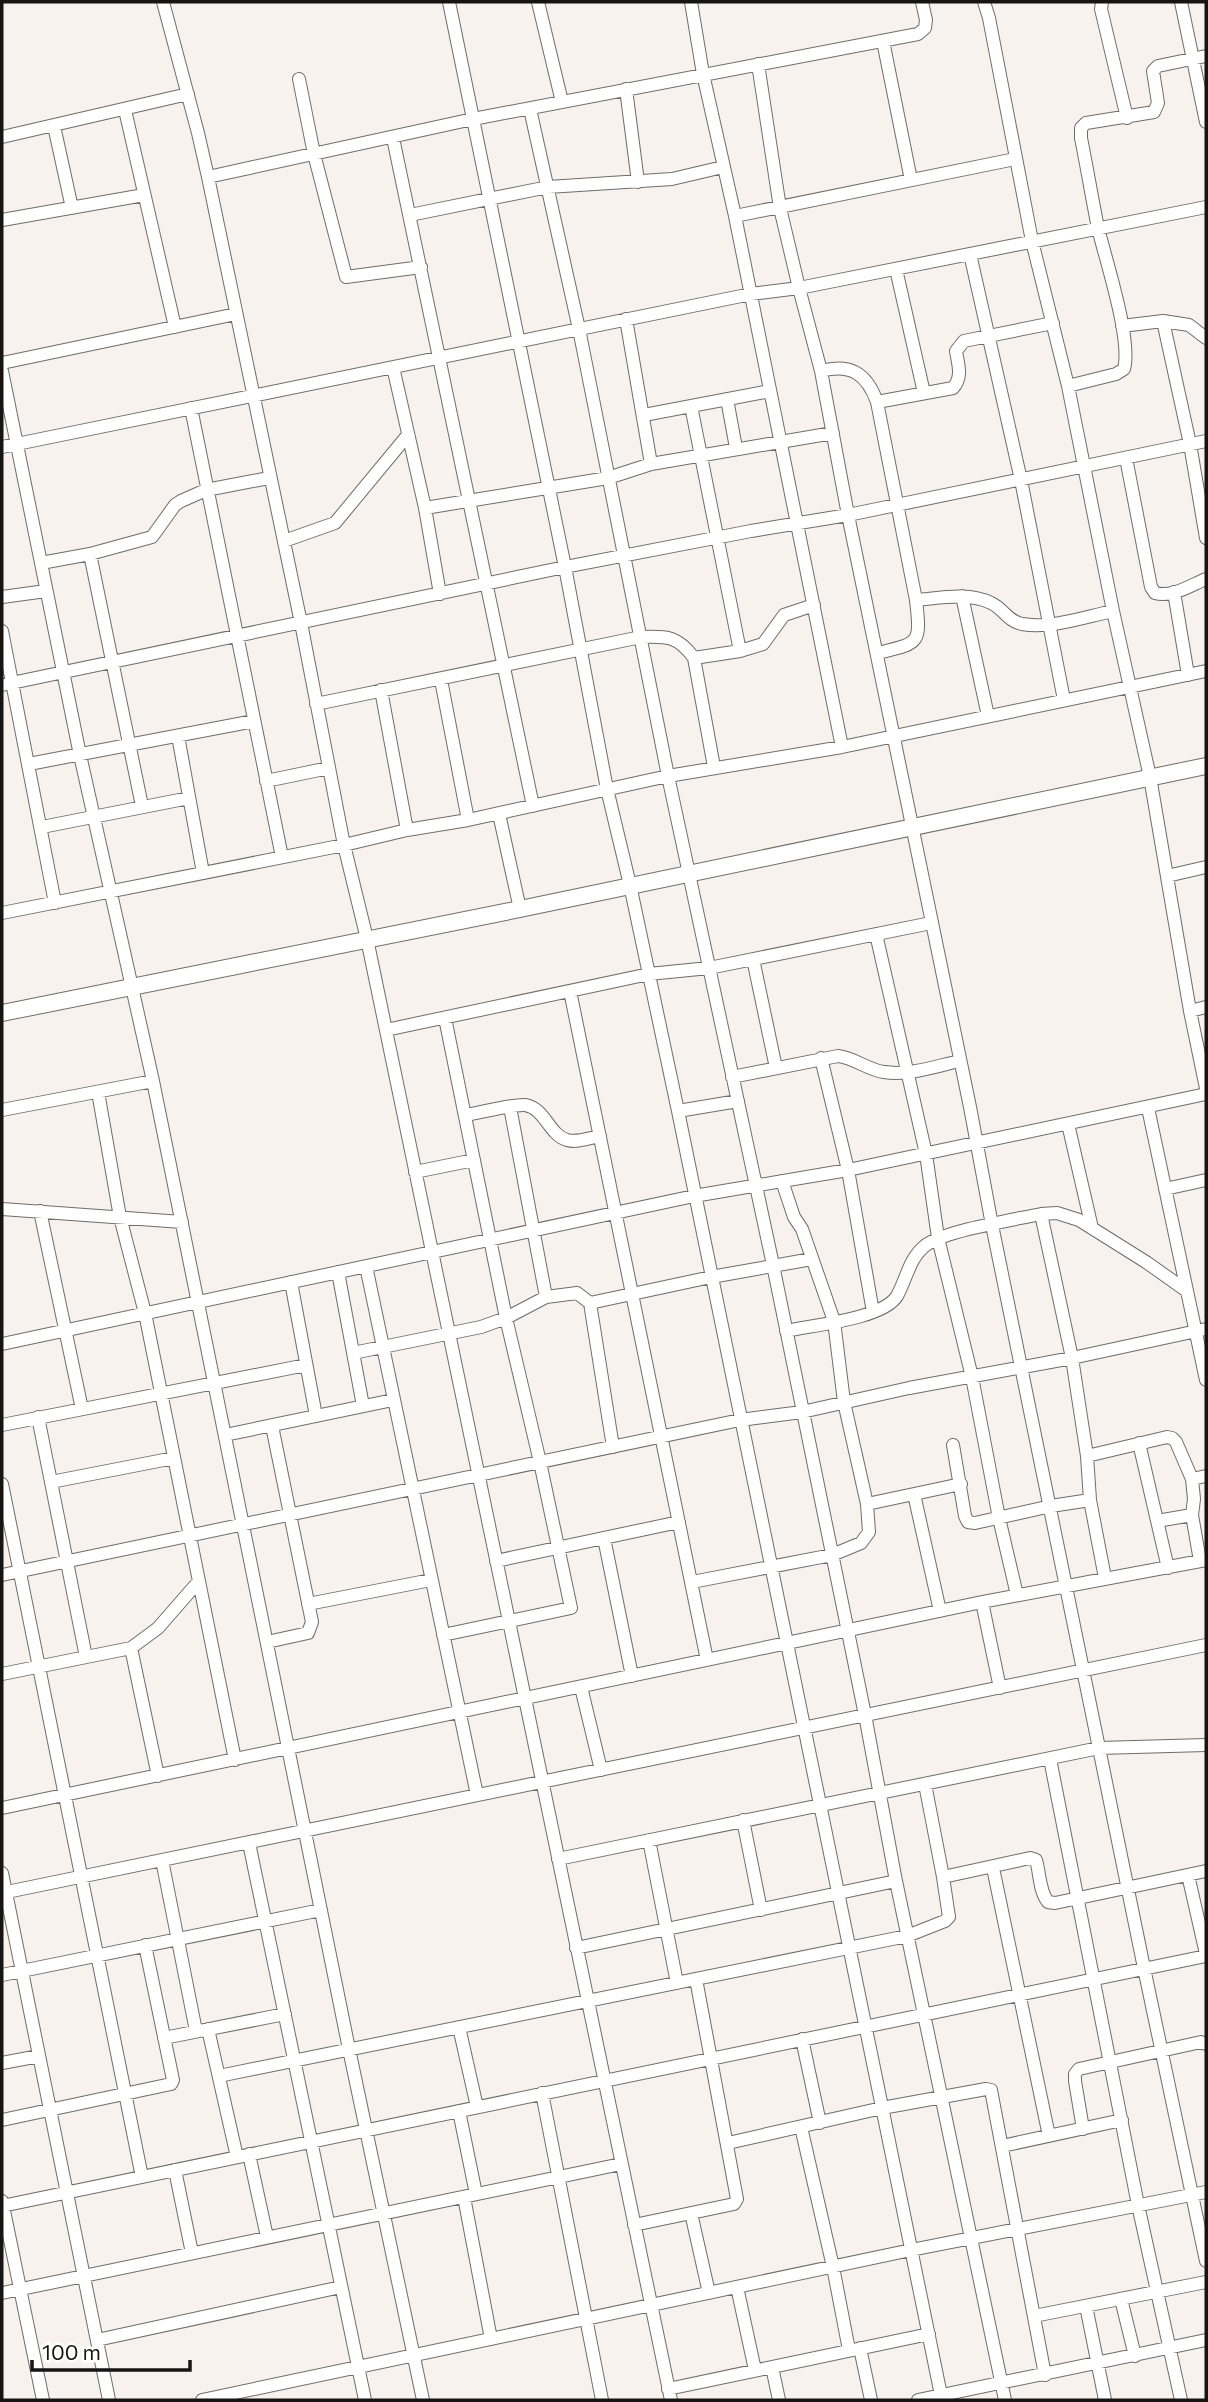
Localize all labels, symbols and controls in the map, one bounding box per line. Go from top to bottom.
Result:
scale bar [32,2328,189,2372]
text: 100 m [42,2339,101,2364]

